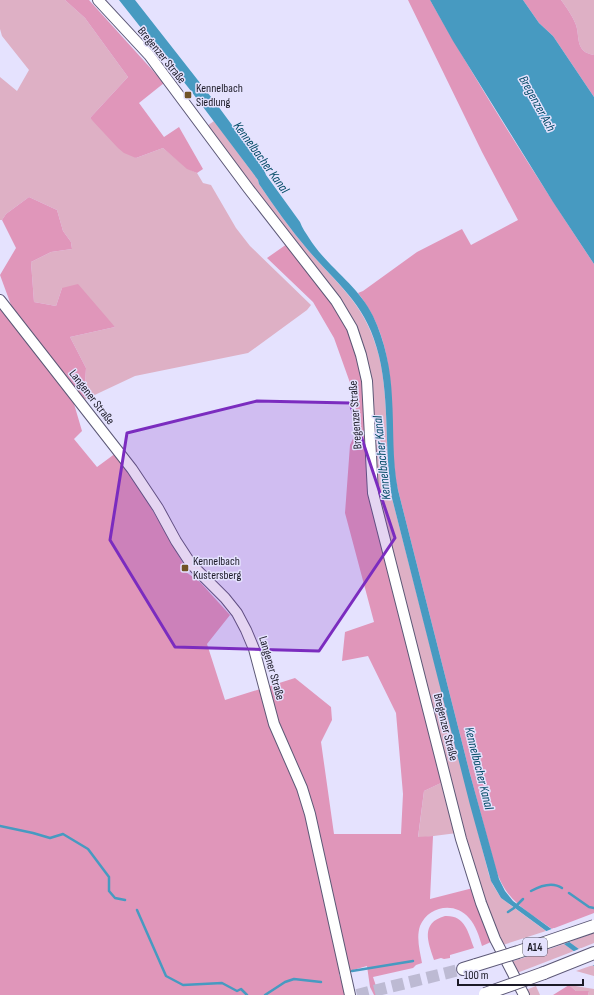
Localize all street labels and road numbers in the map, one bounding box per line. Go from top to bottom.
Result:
street label: Bregenzer Straße [134,24,189,87]
street label: Langener Straße [65,367,118,428]
street label: Bregenzer Straße [346,380,365,450]
street label: Langener Straße [255,635,288,702]
street label: Bregenzer Straße [430,692,461,763]
road number: A14 [523,938,547,956]

